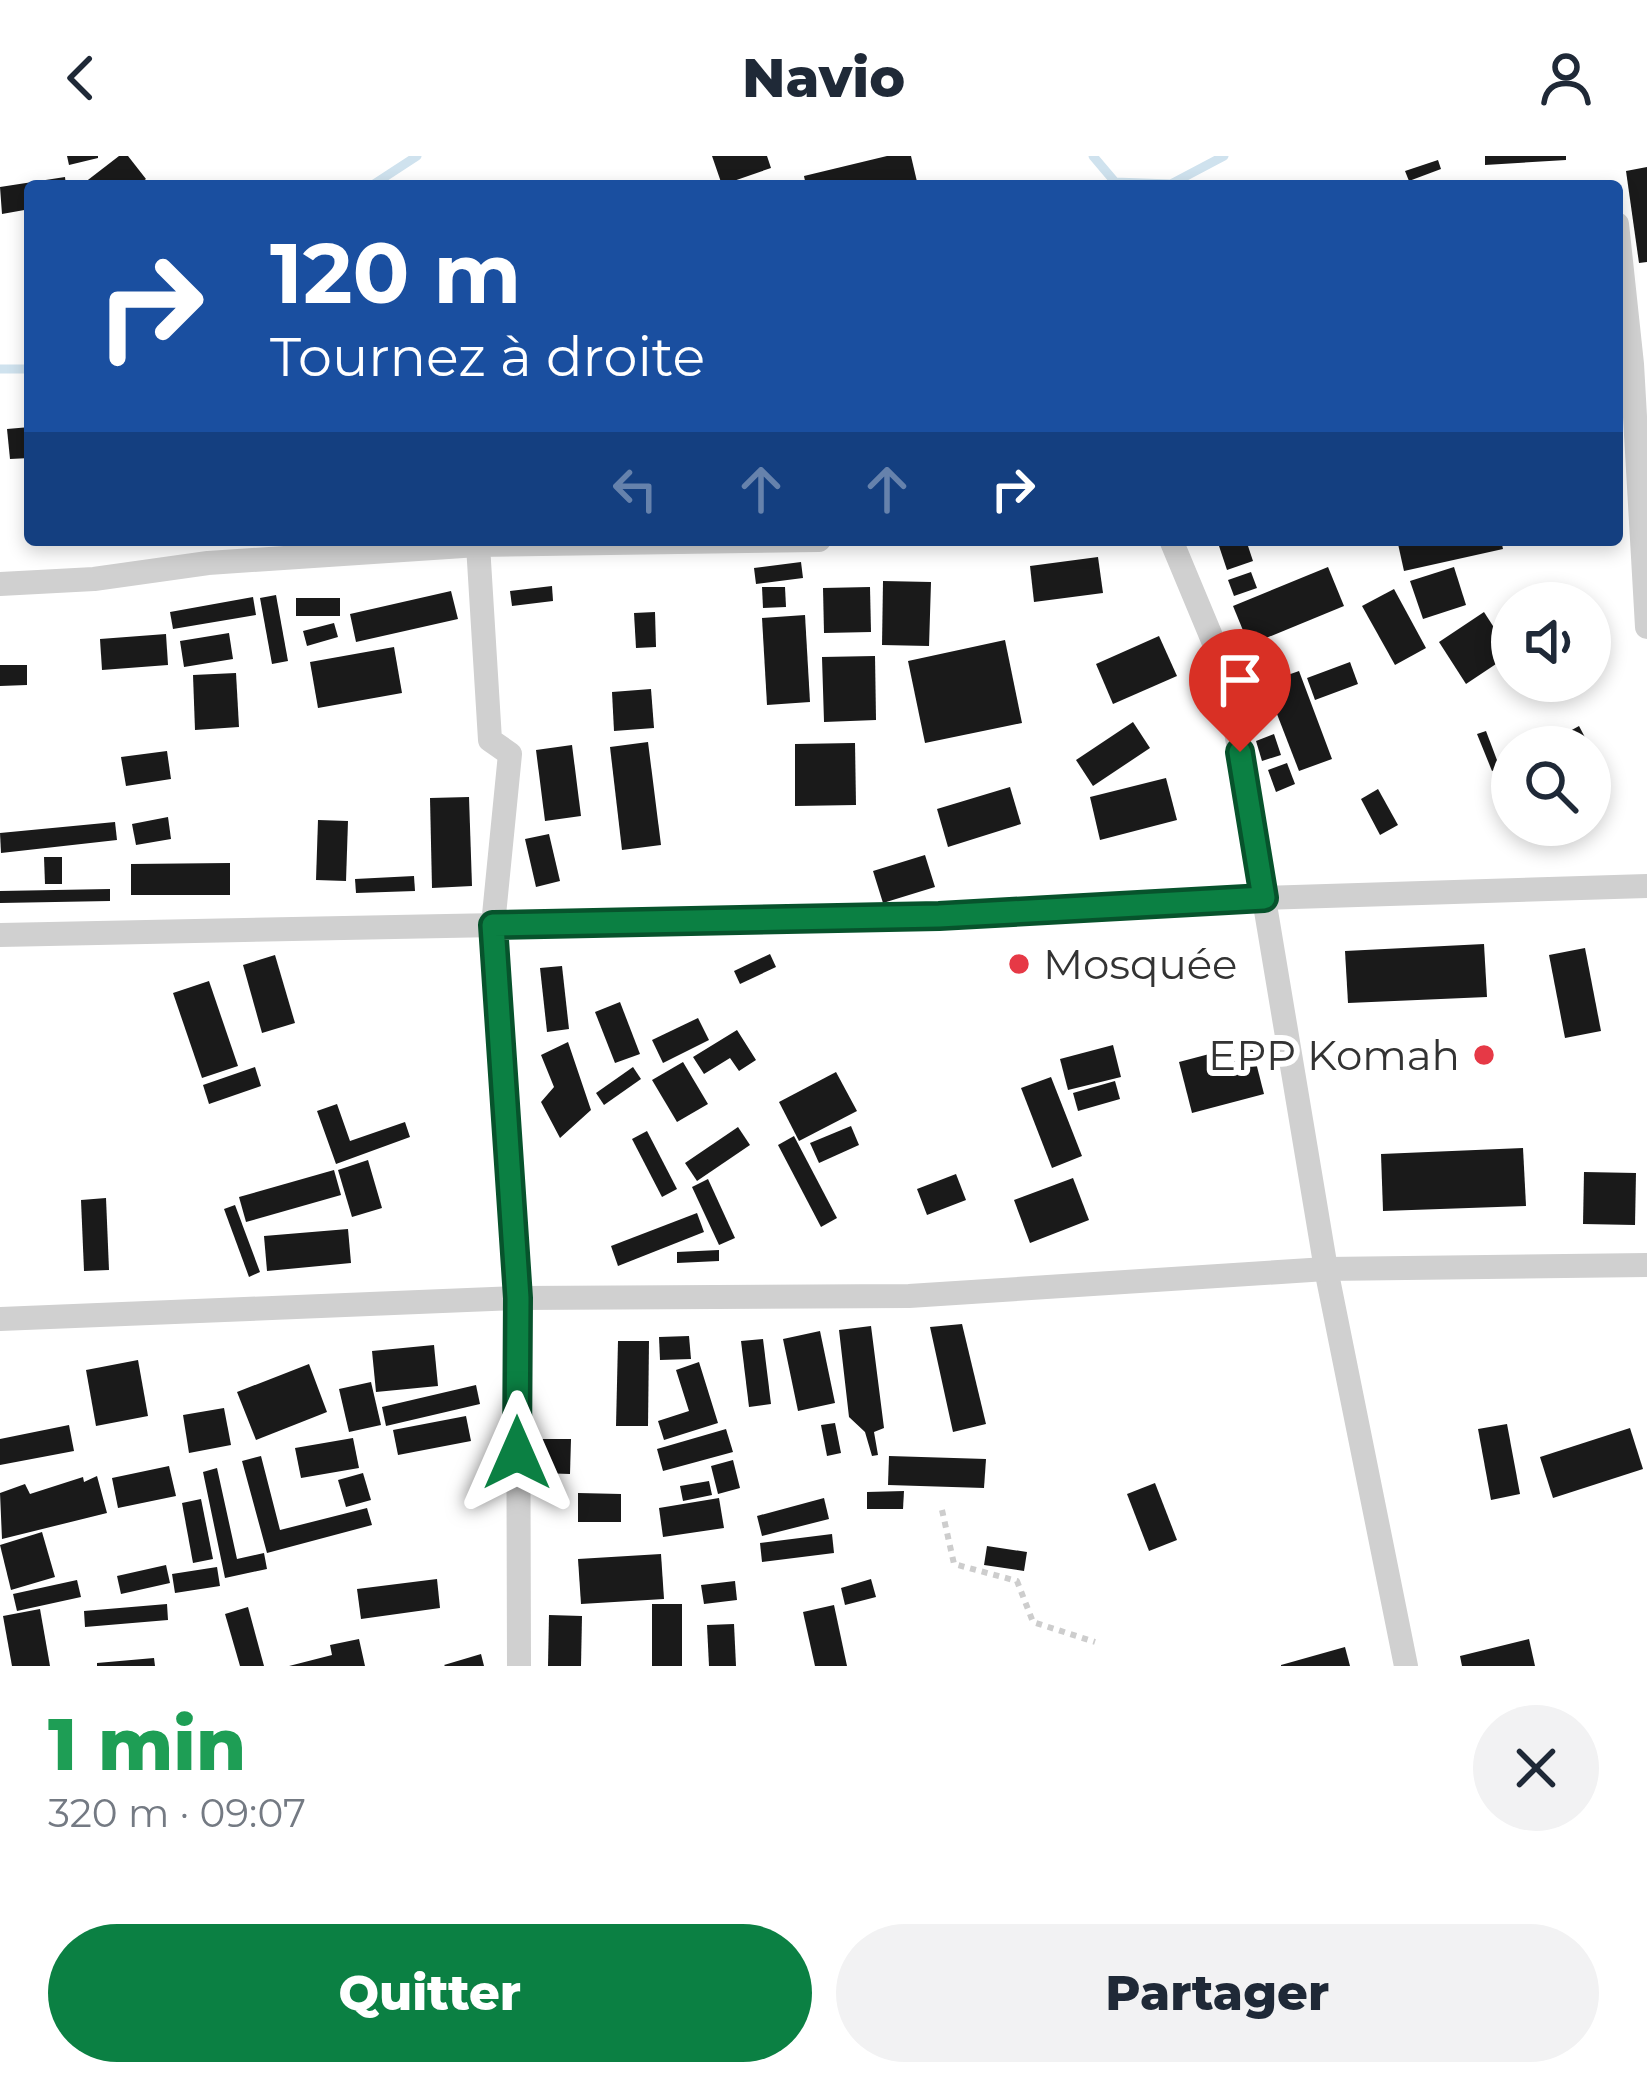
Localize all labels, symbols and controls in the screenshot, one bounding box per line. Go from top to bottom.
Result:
icon: back [48,45,114,111]
text: Navio [742,45,905,111]
icon: person [1533,45,1599,111]
text: 120 m [270,222,521,324]
icon: right [72,228,228,384]
text: Tournez à droite [270,324,705,390]
icon: left [602,456,668,522]
icon: ahead [728,456,794,522]
icon: ahead [854,456,920,522]
icon: right [980,456,1046,522]
map controls [1491,582,1611,846]
button: sound [1491,582,1611,702]
pin [1189,629,1291,752]
icon: arrive [1207,647,1273,713]
button: search [1491,726,1611,846]
place label: Mosquée [1043,938,1237,990]
marker: Mosquée [1006,951,1032,977]
place label: EPP Komah [1208,1029,1460,1081]
marker: EPP Komah [1471,1042,1497,1068]
position arrow [454,1390,580,1516]
text: 1 min [48,1700,246,1788]
button: close [1473,1705,1599,1831]
text: 320 m · 09:07 [48,1789,306,1837]
button: Quitter [48,1924,812,2062]
button: Partager [836,1924,1599,2062]

